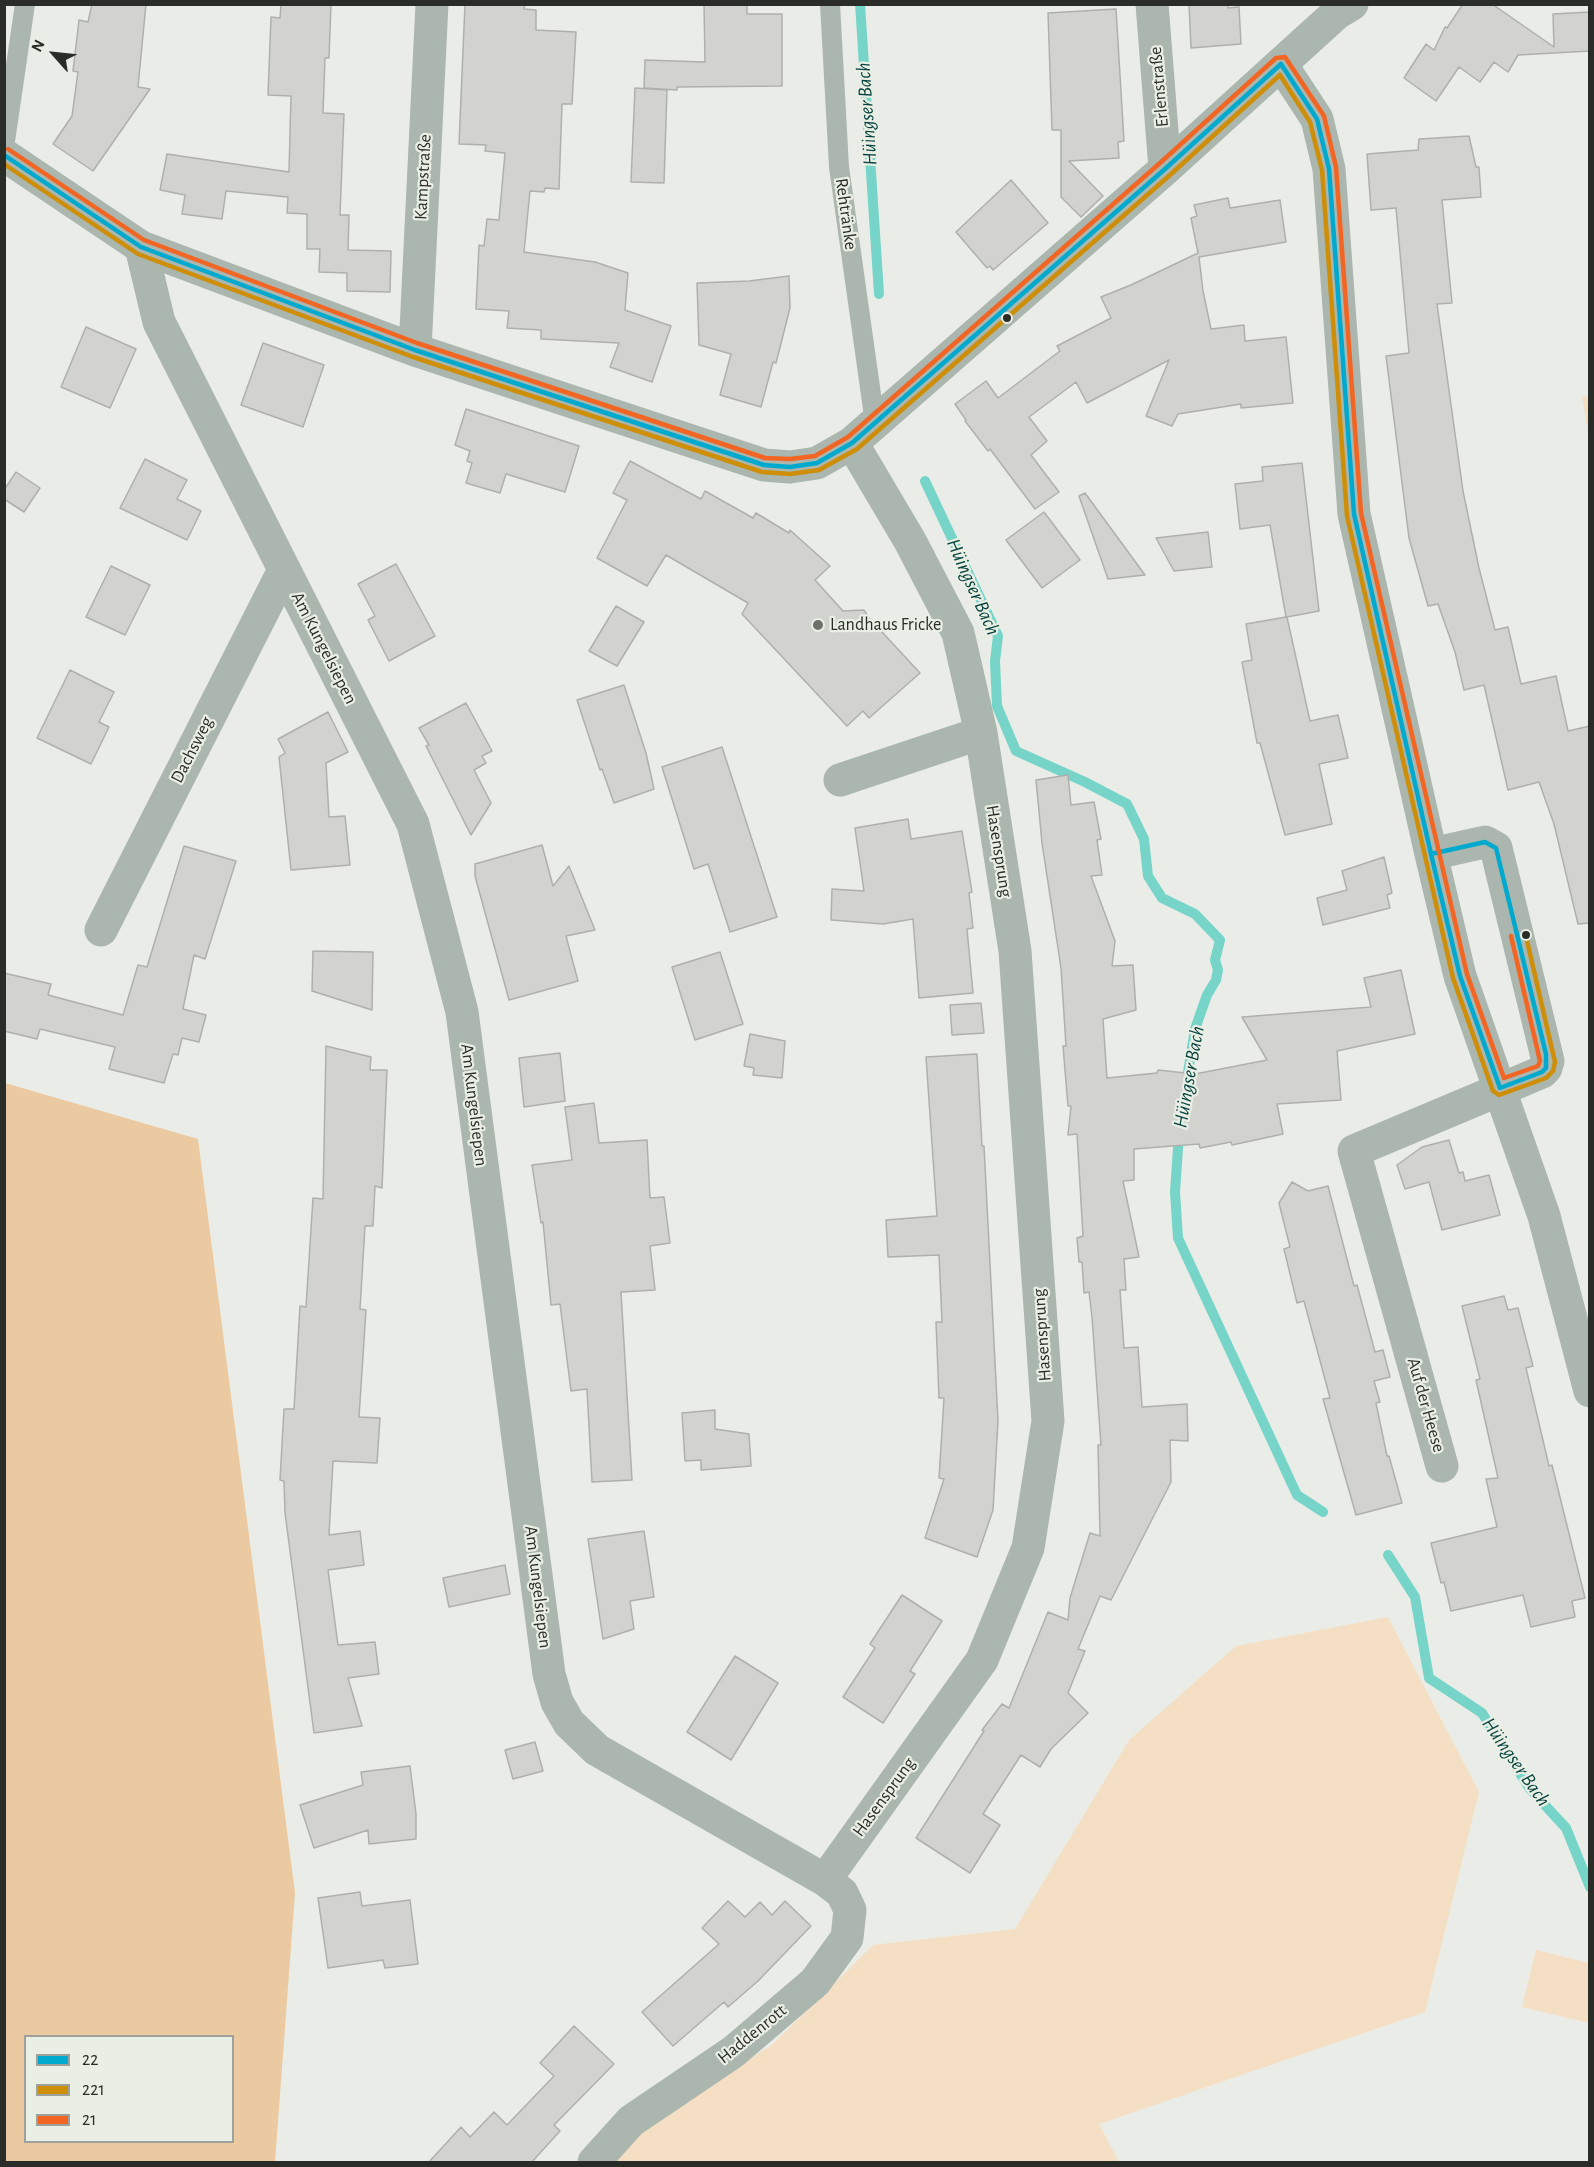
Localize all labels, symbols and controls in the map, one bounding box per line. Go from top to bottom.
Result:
north arrow [24,24,84,84]
text: N [28,37,48,54]
street label: Erlenstraße [1145,46,1173,128]
water label: Hüingser Bach [851,62,883,166]
street label: Kampstraße [410,134,436,220]
street label: Rehtränke [830,177,862,251]
unlabelled marker [1001,312,1013,324]
water label: Hüingser Bach [941,535,1005,639]
street label: Am Kungelsiepen [286,588,362,708]
place label: Landhaus Fricke [830,614,941,636]
marker: Landhaus Fricke [811,618,825,632]
street label: Dachsweg [166,713,218,787]
street label: Hasensprung [981,803,1017,899]
unlabelled marker [1520,929,1532,941]
water label: Hüingser Bach [1168,1024,1210,1130]
street label: Am Kungelsiepen [456,1043,492,1167]
street label: Hasensprung [1028,1288,1056,1382]
street label: Auf der Heese [1402,1355,1450,1455]
street label: Am Kungelsiepen [520,1525,556,1649]
water label: Hüingser Bach [1477,1713,1555,1811]
street label: Hasensprung [848,1753,920,1841]
street label: Haddenrott [713,2000,791,2068]
legend [24,2035,234,2143]
text: 22 [82,2051,98,2069]
text: 221 [82,2081,105,2099]
text: 21 [82,2111,96,2129]

